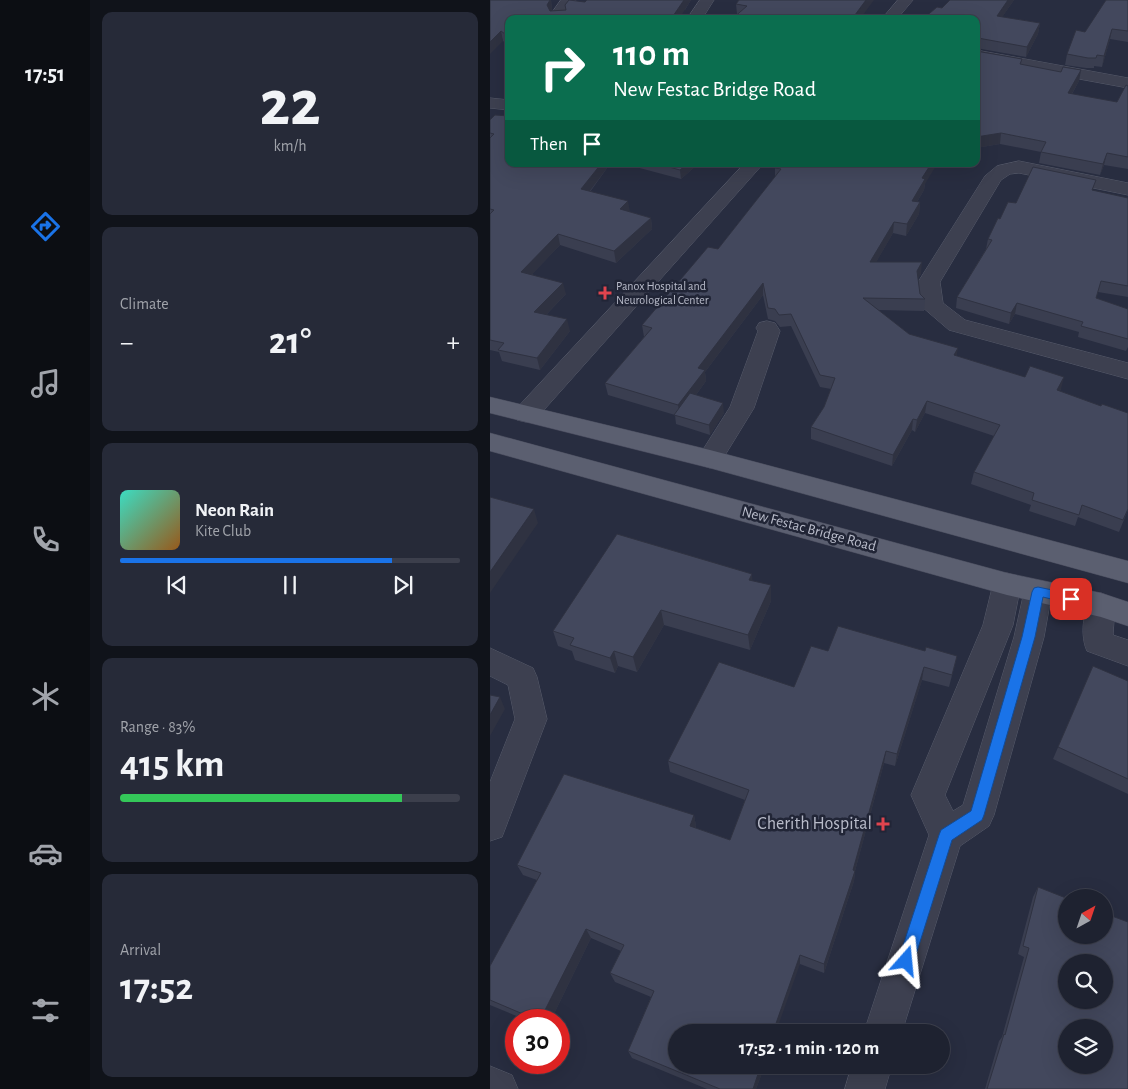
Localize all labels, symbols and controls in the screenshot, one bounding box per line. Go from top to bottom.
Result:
icon: right [530,35,595,100]
text: 110 m [613,37,690,72]
text: 17:51 [25,63,65,85]
text: 22 [259,72,321,137]
text: New Festac Bridge Road [613,78,816,100]
icon: arrive [578,130,606,158]
text: Then [530,135,568,154]
text: km/h [273,138,307,154]
icon: directions [28,209,63,244]
place label: Panox Hospital and Neurological Center [616,280,709,306]
marker: Panox Hospital and Neurological Center [598,286,612,300]
text: Climate [120,296,169,312]
text: 21° [269,323,311,361]
text: − [120,329,133,357]
text: + [447,329,460,357]
icon: music [28,366,63,401]
text: Neon Rain [195,501,274,520]
street label: New Festac Bridge Road [740,504,878,554]
icon: phone [28,522,63,557]
text: Kite Club [195,523,251,539]
icon: previous [163,571,191,599]
icon: pause [276,571,304,599]
icon: next [389,571,417,599]
pin [1050,578,1092,620]
icon: arrive [1057,585,1085,613]
icon: climate [28,679,63,714]
text: Range · 83% [120,719,196,735]
text: 415 km [120,746,224,784]
place label: Cherith Hospital [757,815,872,833]
marker: Cherith Hospital [876,817,890,831]
icon: car [28,836,63,871]
north arrow [1058,889,1112,944]
map controls [1058,889,1113,1074]
position arrow [879,934,931,986]
text: Arrival [120,942,161,958]
button: search [1058,954,1113,1009]
text: 17:52 [120,969,193,1007]
icon: filters [28,993,63,1028]
speed limit sign: 30 [505,1009,570,1074]
button: layers [1058,1019,1113,1074]
text: 17:52 · 1 min · 120 m [739,1039,879,1058]

